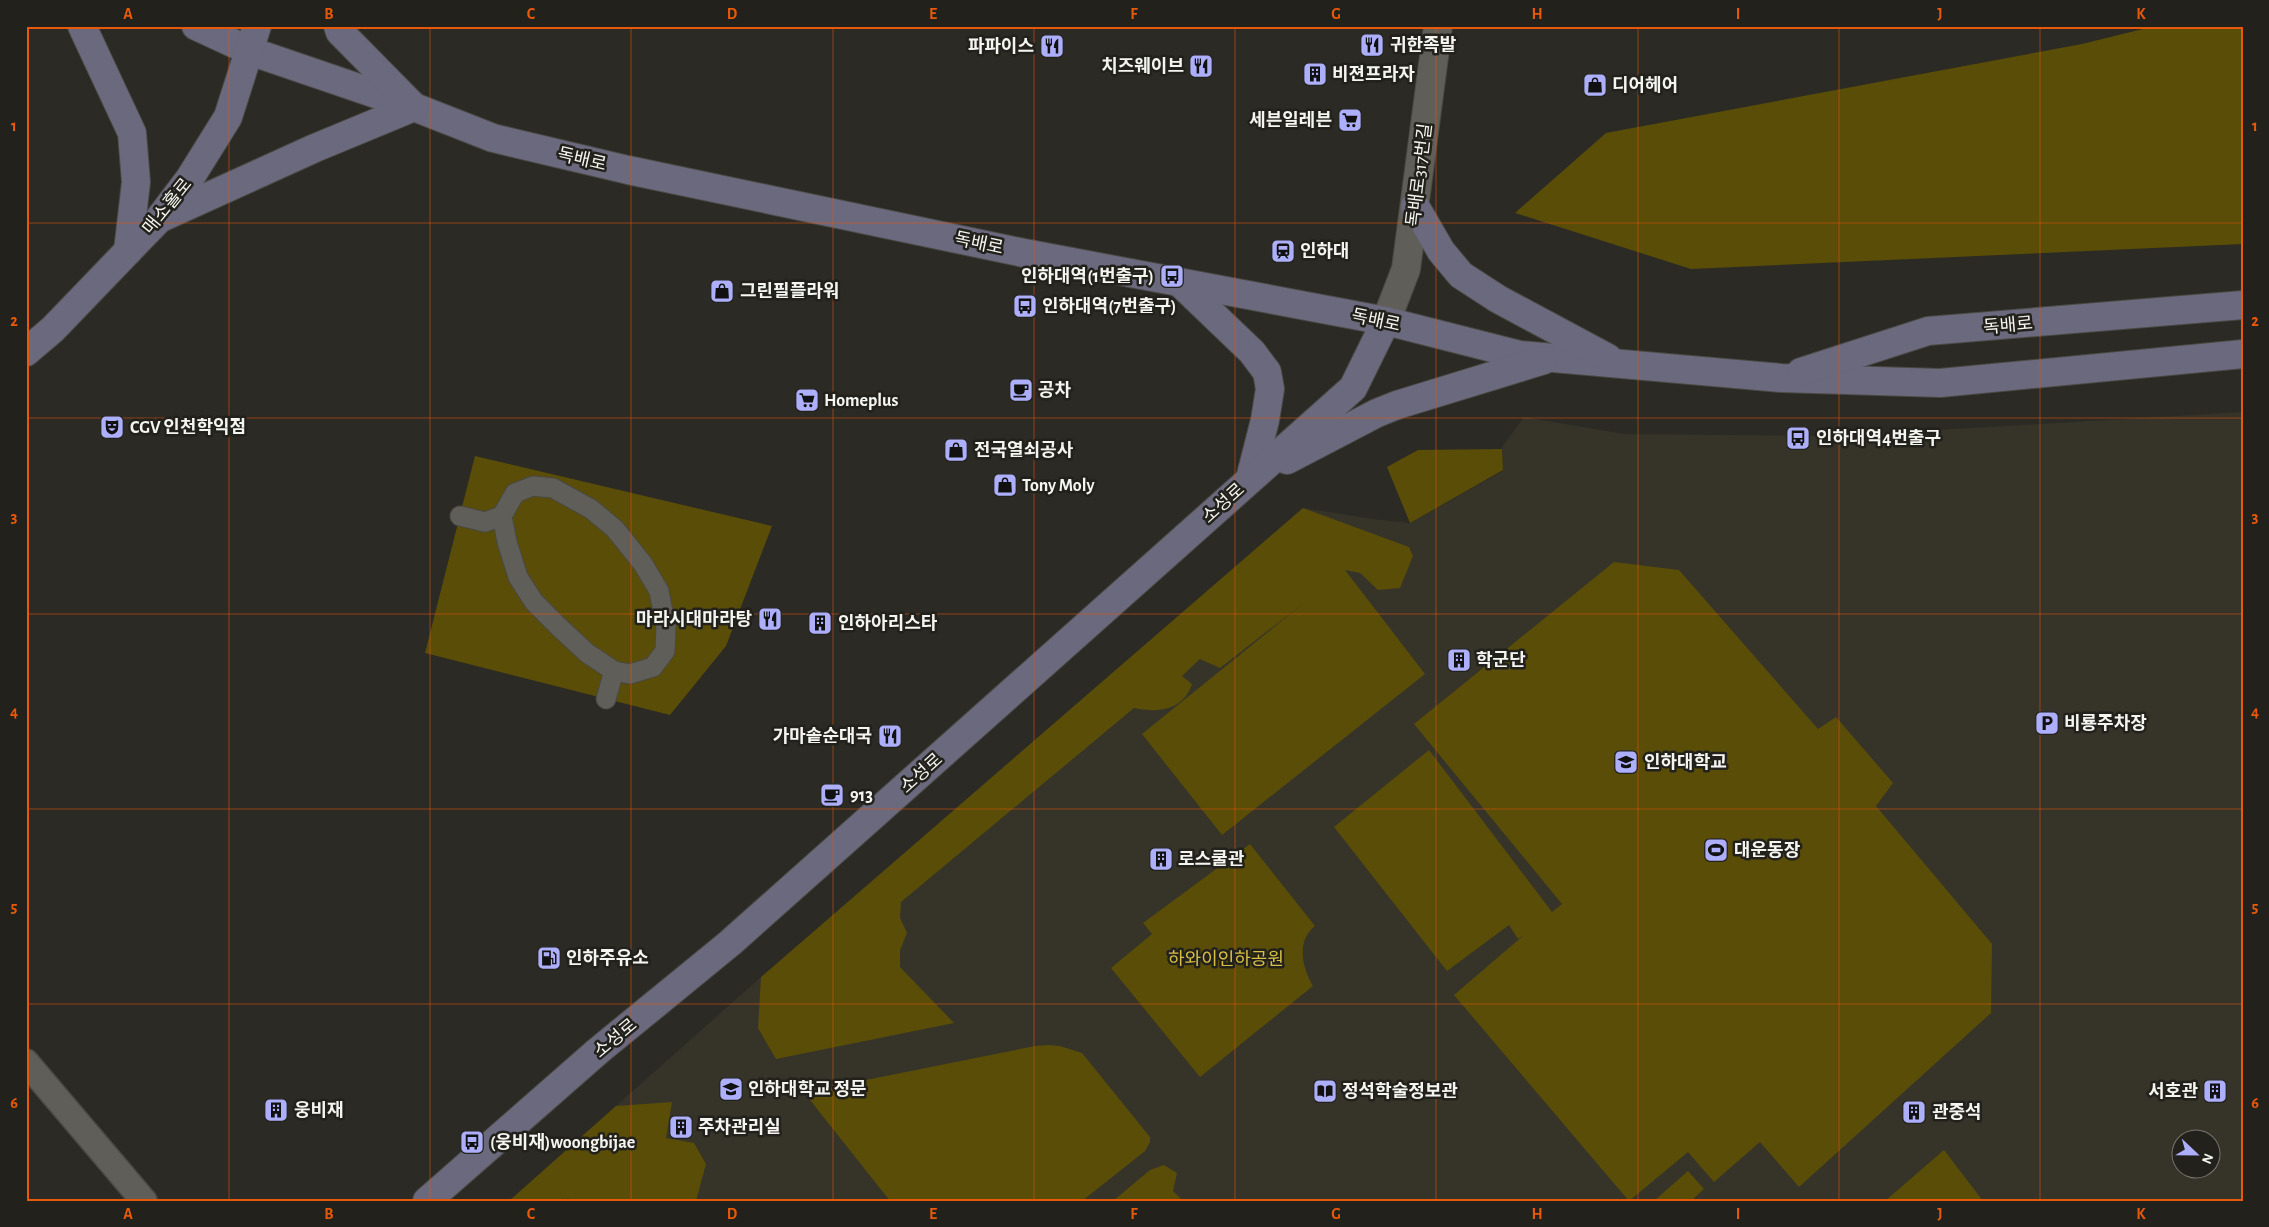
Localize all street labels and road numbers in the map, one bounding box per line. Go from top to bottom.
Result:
street label: 독배로317번길 [1404,122,1435,228]
street label: 독배로 [556,145,608,174]
street label: 매소홀로 [138,174,196,238]
street label: 독배로 [953,229,1005,258]
street label: 독배로 [1350,306,1402,335]
street label: 독배로 [1982,314,2034,337]
street label: 소성로 [1199,480,1248,527]
street label: 소성로 [897,750,946,797]
street label: 소성로 [590,1015,640,1062]

